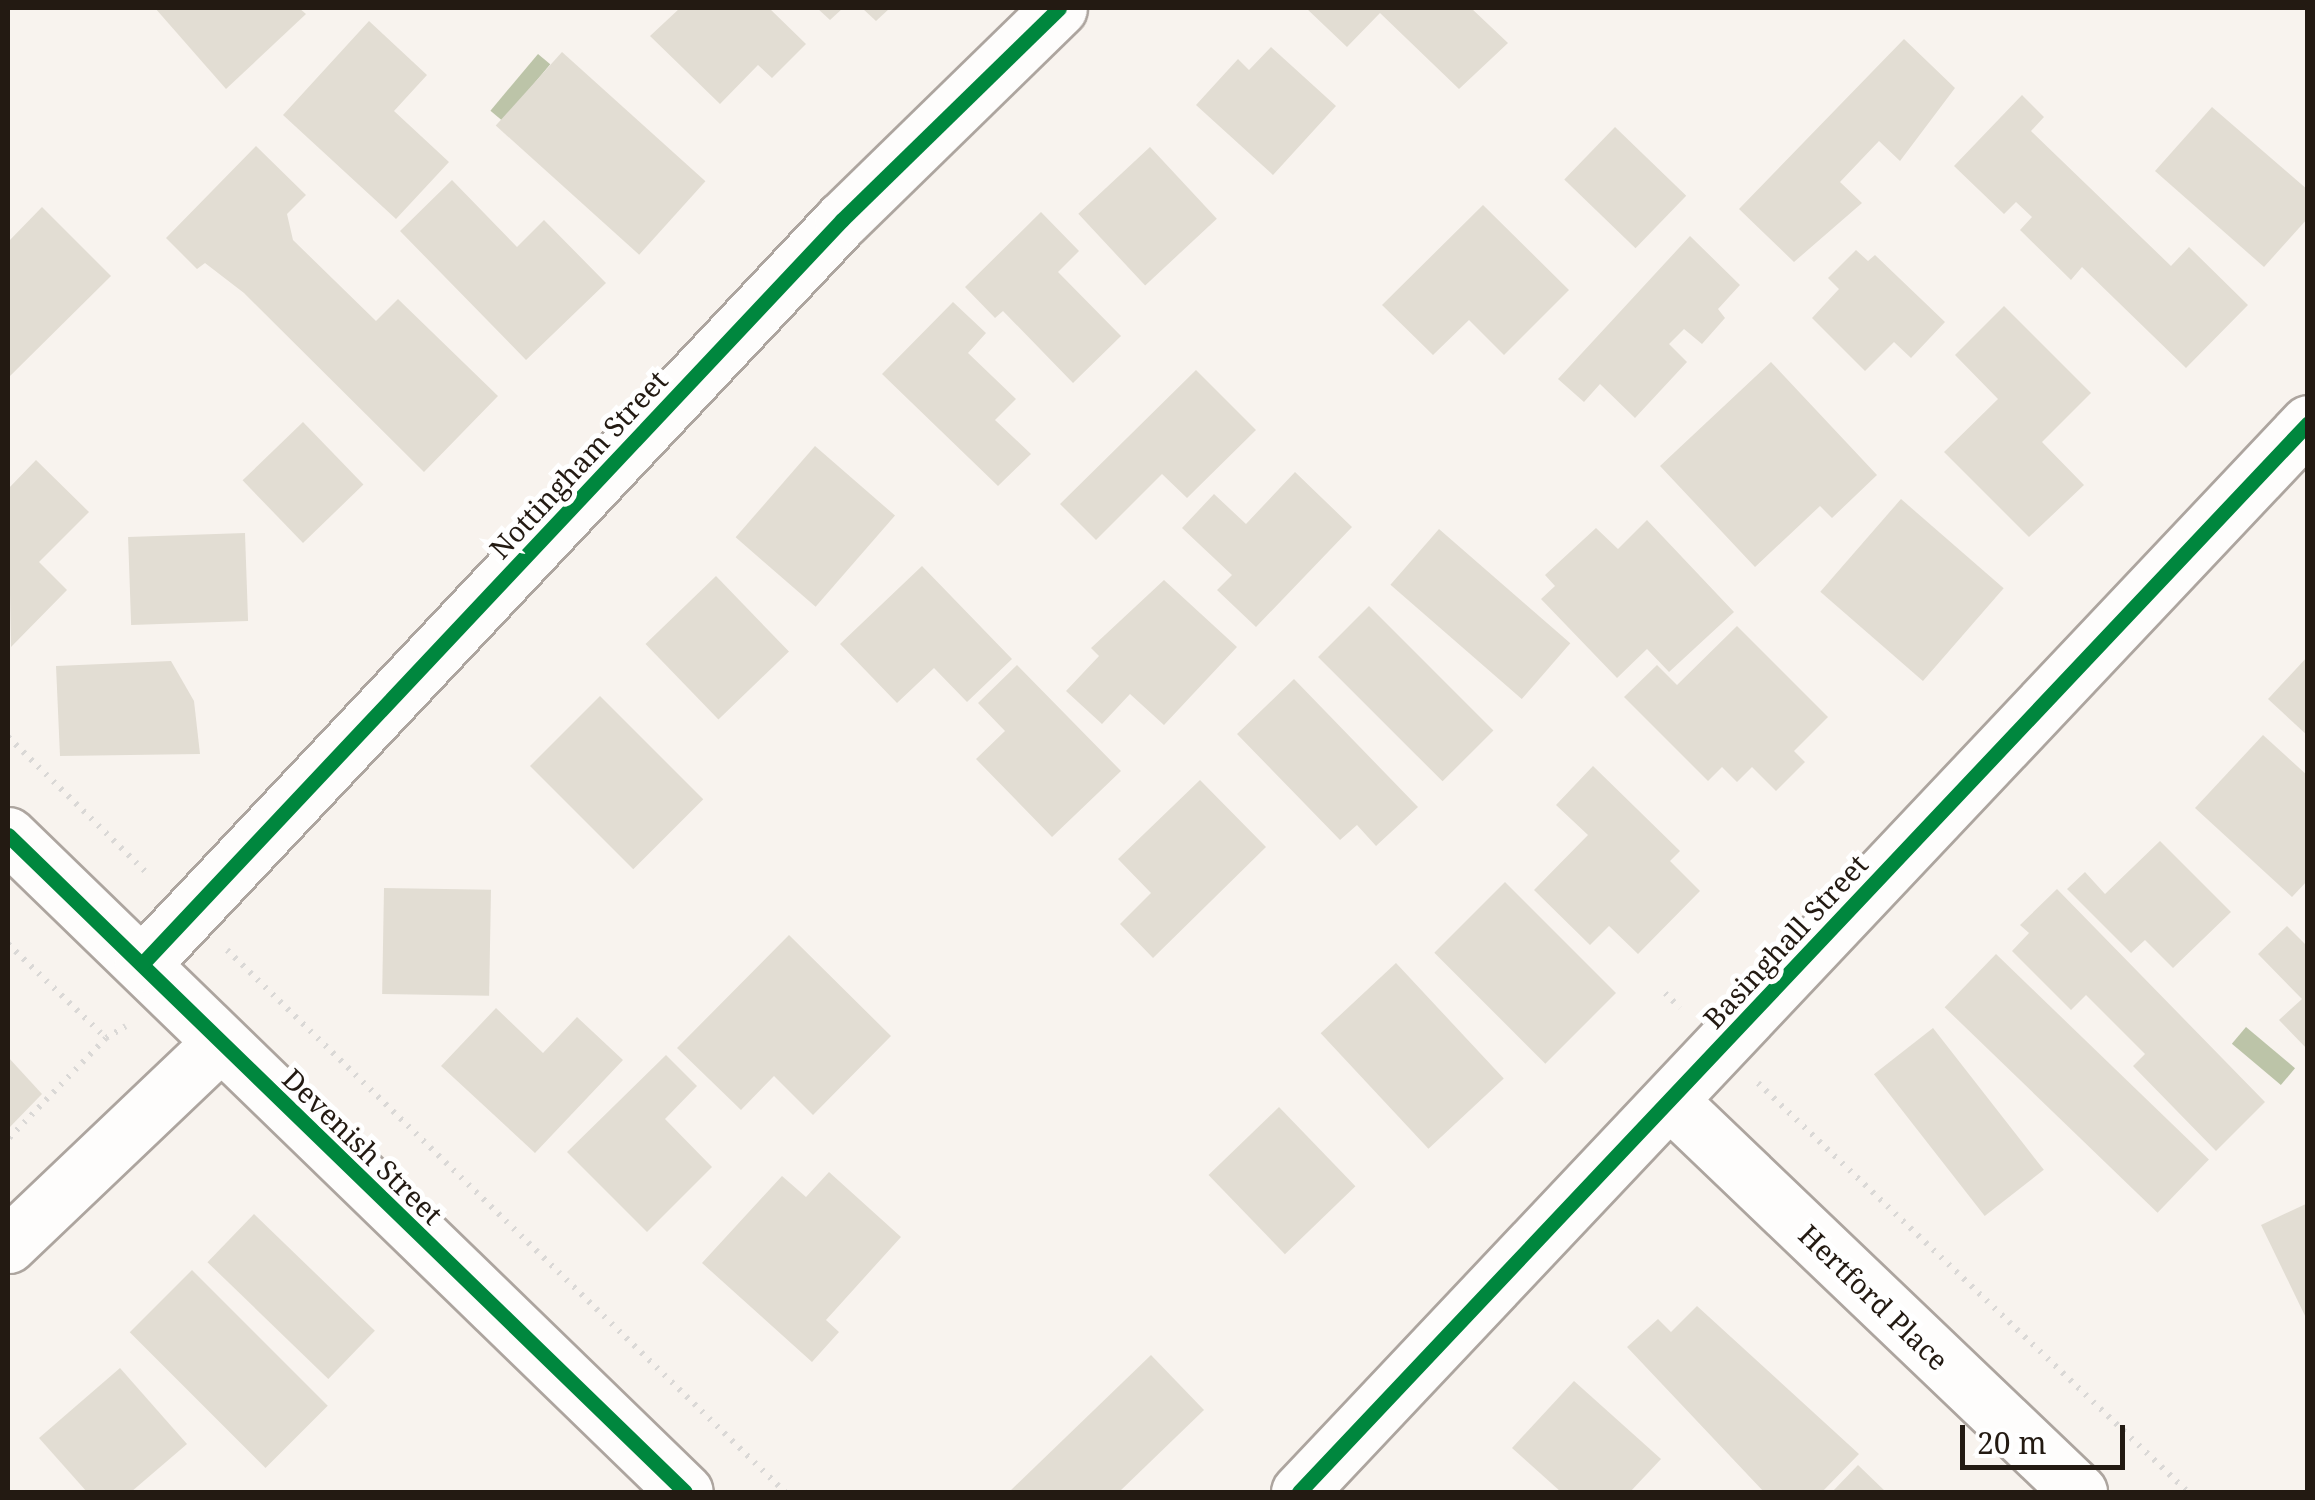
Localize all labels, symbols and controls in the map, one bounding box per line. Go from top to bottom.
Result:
street label: Nottingham Street [482,363,674,565]
street label: Basinghall Street [1696,847,1874,1035]
street label: Devenish Street [276,1061,450,1231]
street label: Hertford Place [1792,1217,1956,1377]
scale bar [1965,1405,2130,1467]
text: 20 m [1977,1422,2047,1463]

